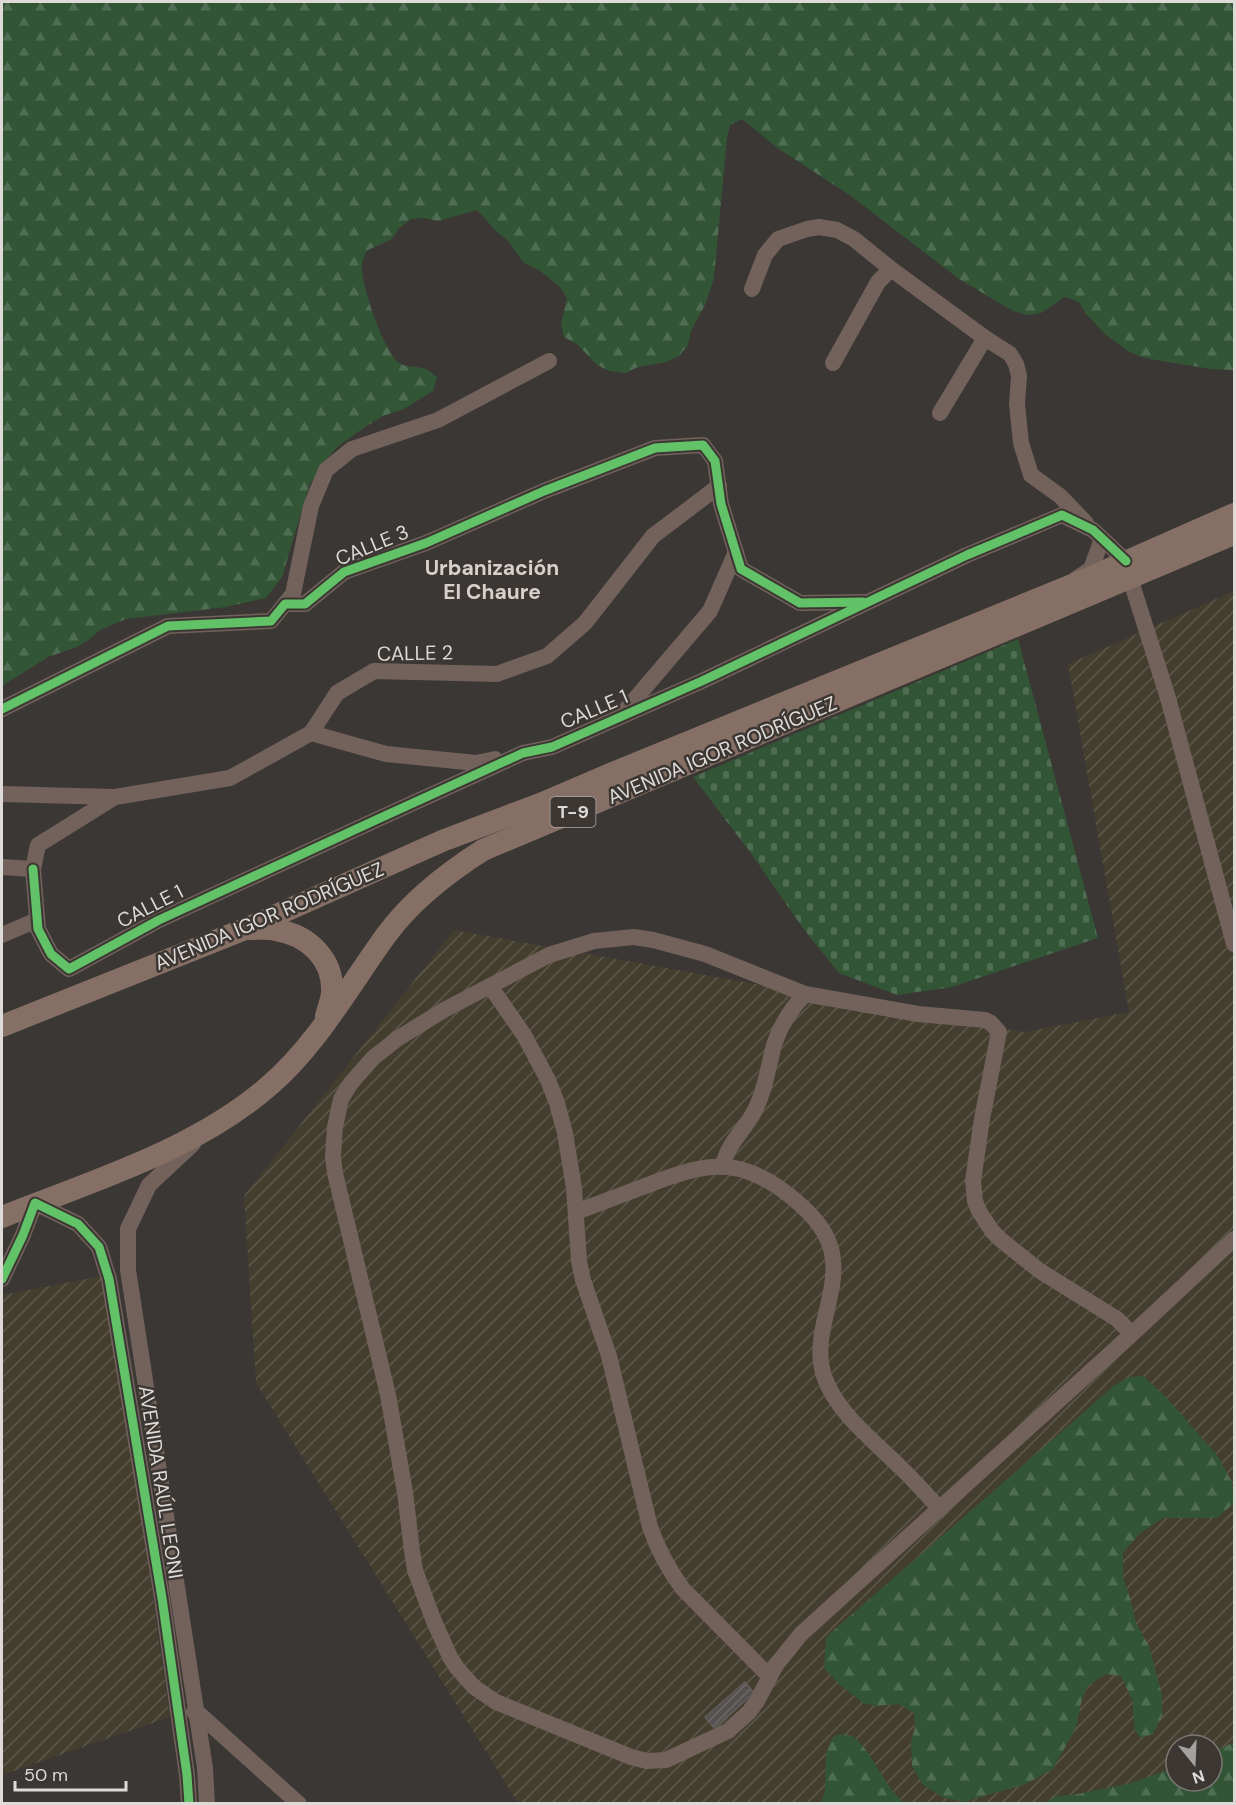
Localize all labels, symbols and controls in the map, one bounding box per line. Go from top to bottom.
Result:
street label: CALLE 3 [332,519,412,571]
district label: Urbanización El Chaure [425,554,559,606]
street label: CALLE 2 [377,639,453,667]
street label: CALLE 1 [556,683,632,735]
street label: AVENIDA IGOR RODRÍGUEZ [603,690,841,810]
road number: T-9 [550,797,596,827]
street label: AVENIDA IGOR RODRÍGUEZ [150,856,388,976]
street label: CALLE 1 [112,878,188,934]
street label: AVENIDA RAÚL LEONI [133,1384,189,1580]
north arrow [1164,1733,1224,1793]
scale bar [15,1754,126,1792]
text: 50 m [24,1763,68,1787]
text: N [1190,1765,1207,1789]

